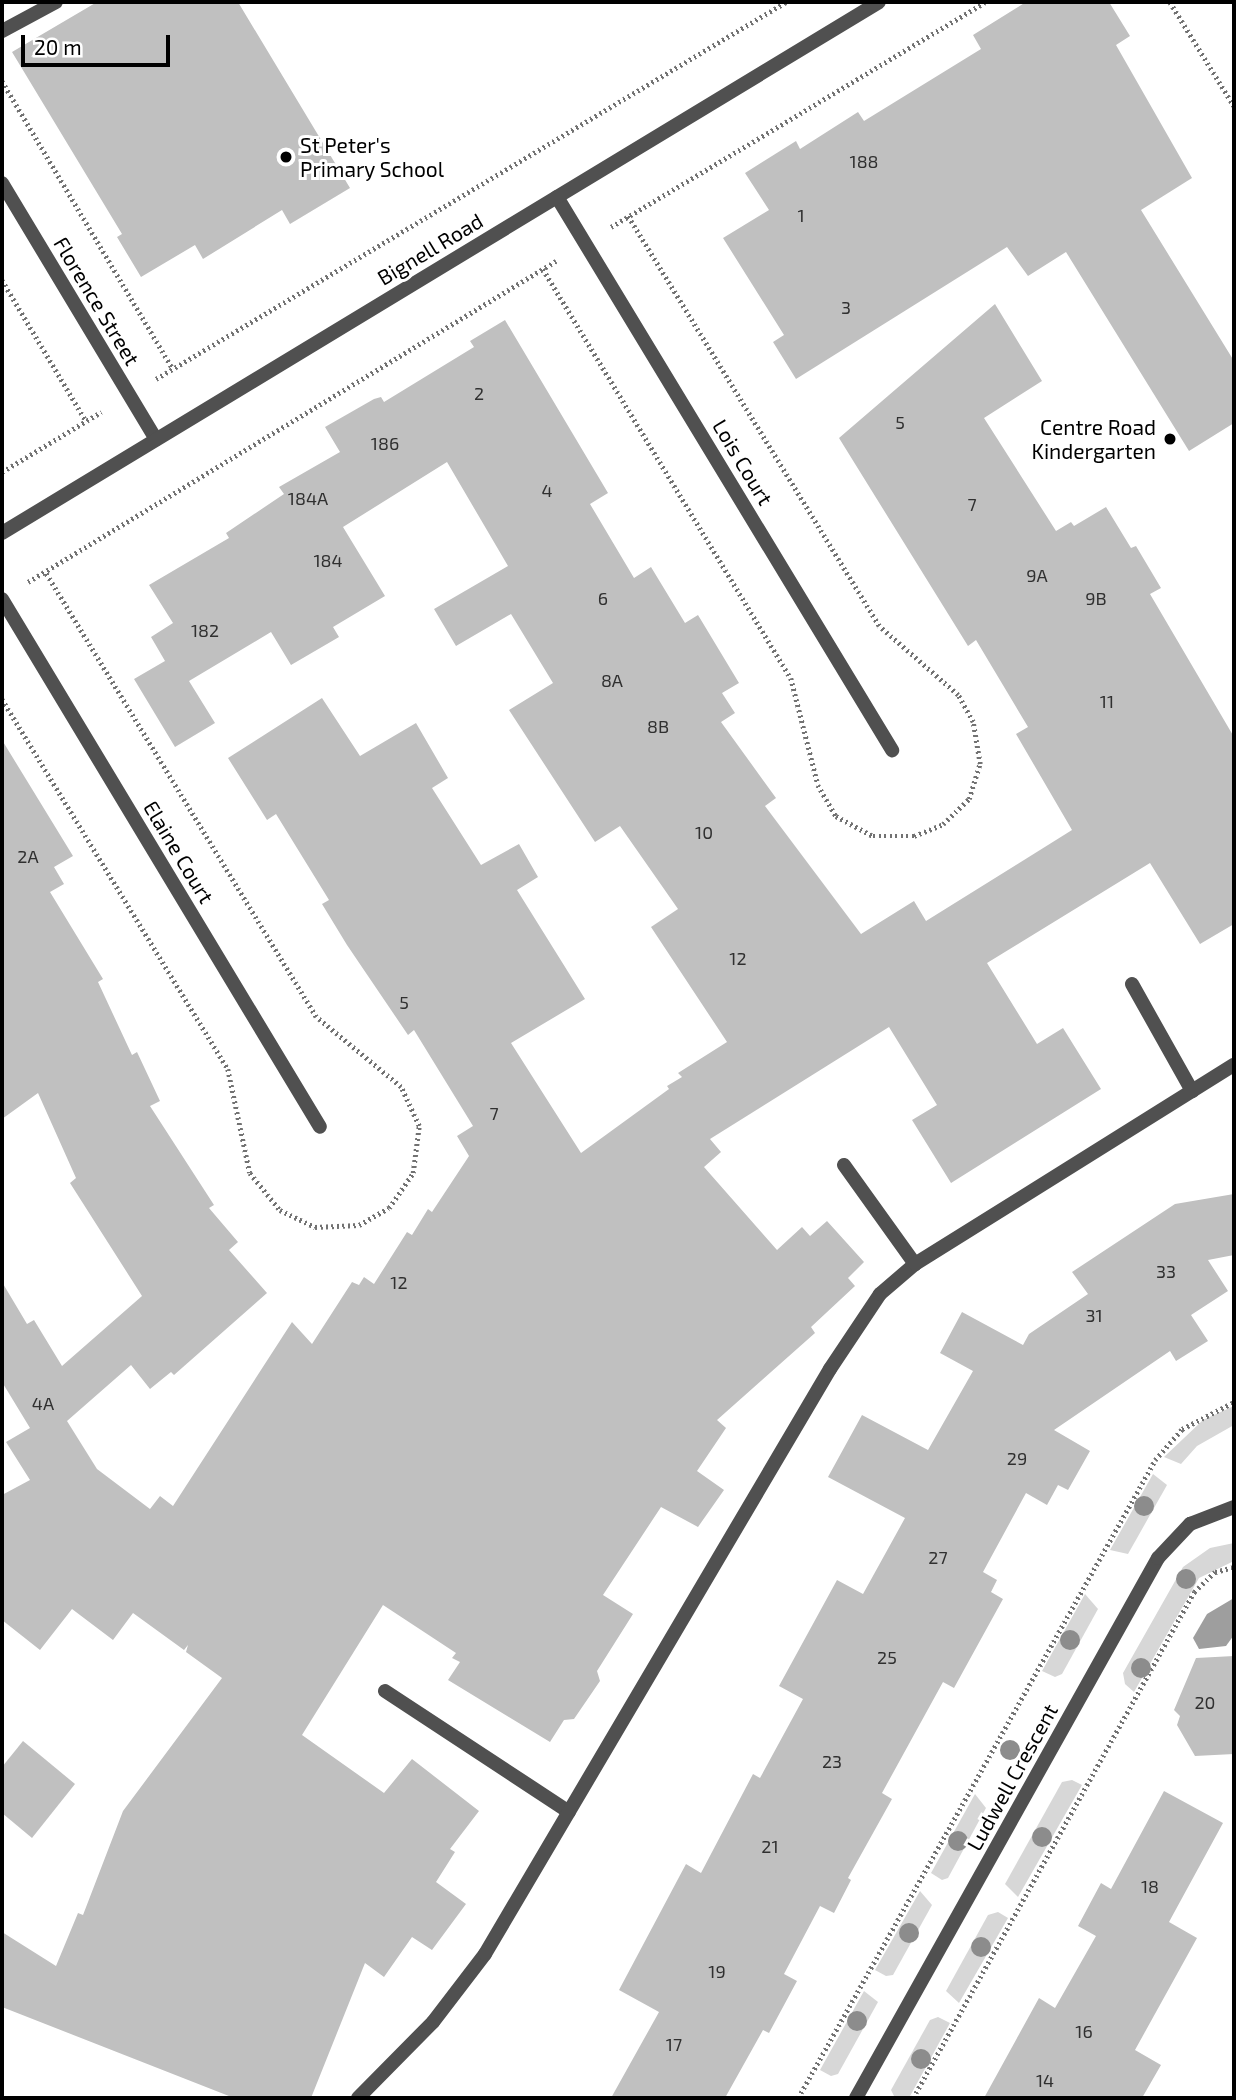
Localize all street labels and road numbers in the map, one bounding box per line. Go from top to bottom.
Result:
street label: Bignell Road [373,208,487,290]
street label: Florence Street [49,232,145,370]
street label: Lois Court [708,415,778,509]
street label: Elaine Court [139,796,219,908]
street label: Ludwell Crescent [961,1699,1063,1855]

